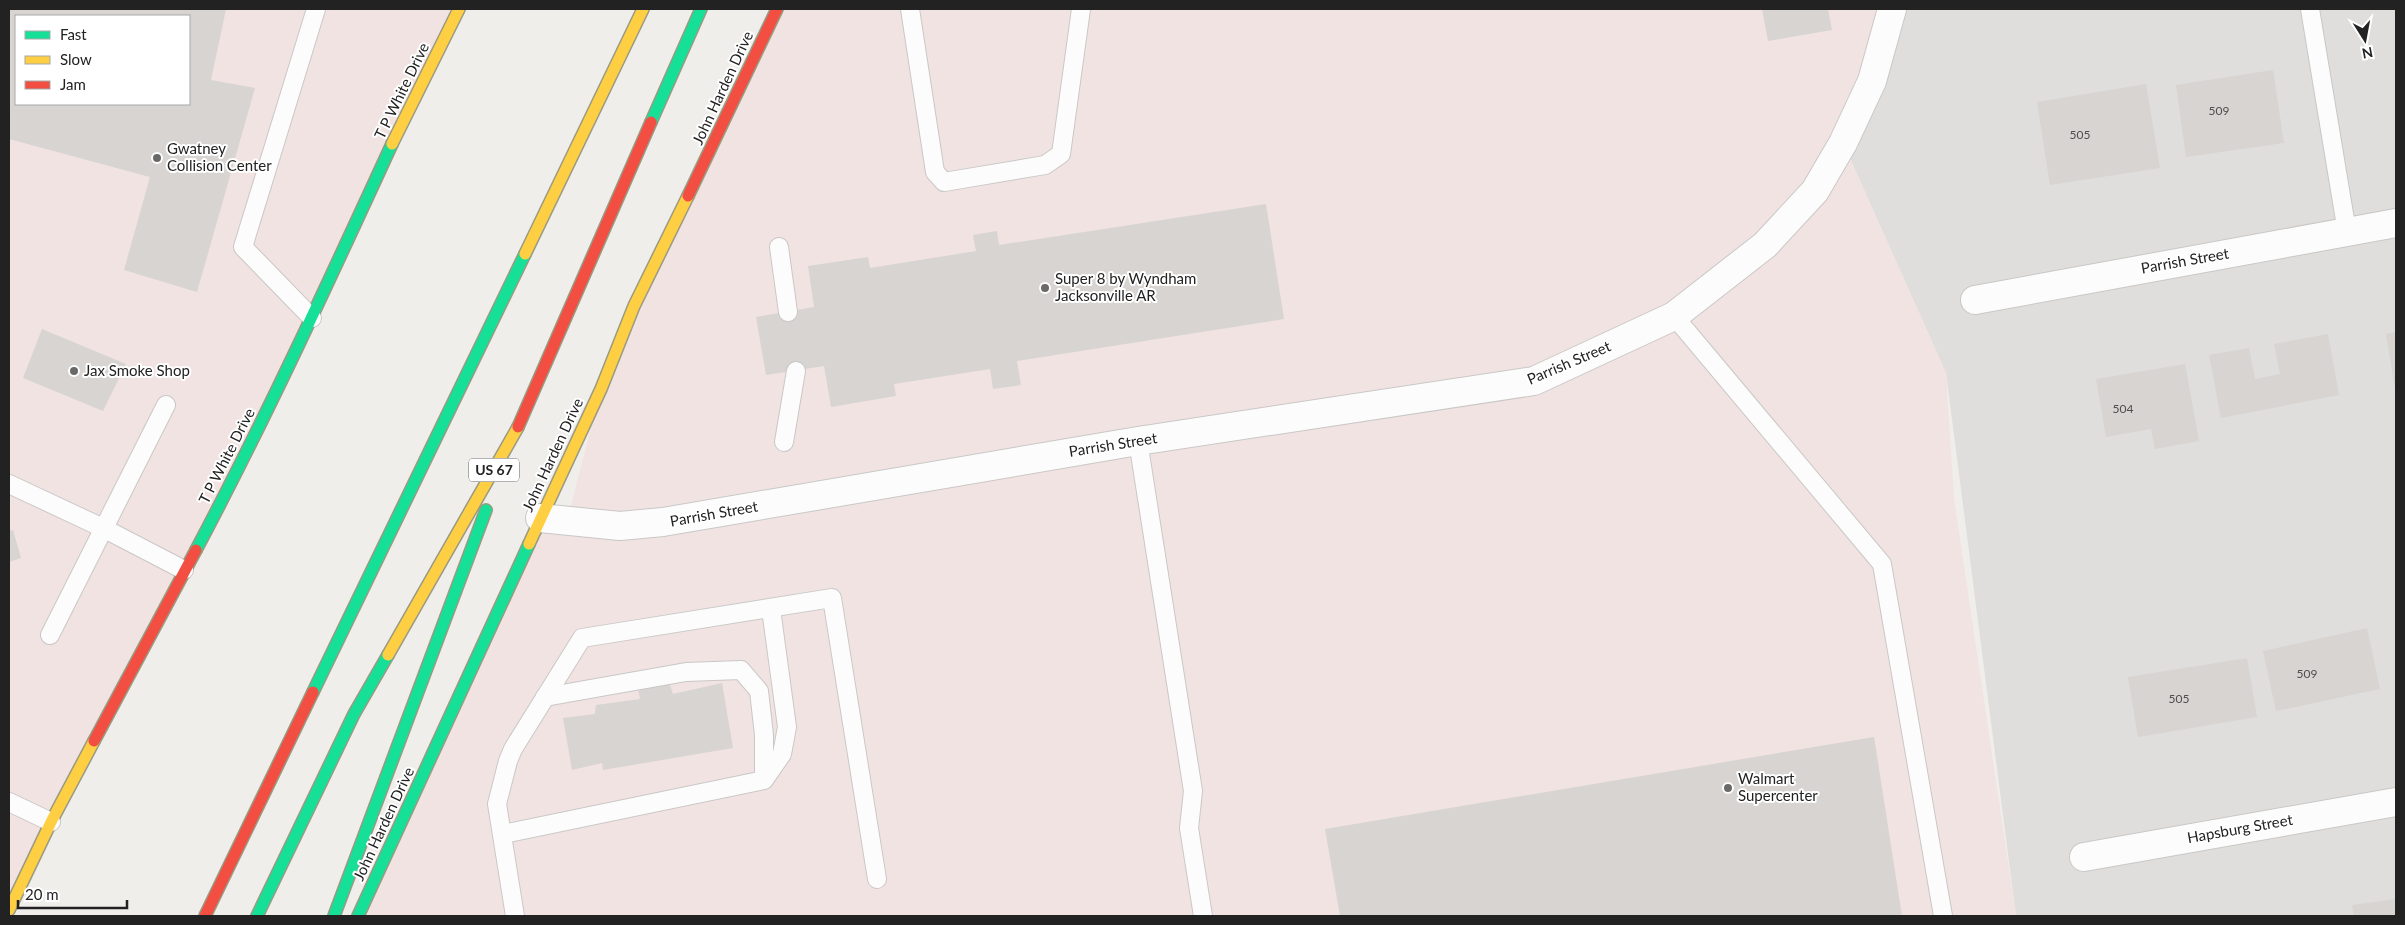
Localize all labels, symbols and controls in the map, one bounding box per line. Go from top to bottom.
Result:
legend [15,15,190,105]
north arrow [2340,15,2390,65]
text: Fast [60,25,87,43]
street label: John Harden Drive [688,28,756,147]
street label: T P White Drive [370,39,432,142]
text: N [2361,44,2374,63]
text: Slow [60,50,92,68]
text: Jam [60,75,86,93]
house number: 509 [2209,103,2229,118]
house number: 505 [2070,127,2090,142]
place label: Gwatney Collision Center [167,139,272,174]
marker: Gwatney Collision Center [151,152,163,164]
street label: Parrish Street [2139,243,2231,277]
place label: Super 8 by Wyndham Jacksonville AR [1055,269,1196,304]
marker: Super 8 by Wyndham Jacksonville AR [1039,282,1051,294]
street label: Parrish Street [1524,336,1614,388]
place label: Jax Smoke Shop [84,361,190,379]
marker: Jax Smoke Shop [68,365,80,377]
street label: John Harden Drive [518,395,586,514]
house number: 504 [2113,401,2133,416]
street label: T P White Drive [194,405,258,506]
street label: Parrish Street [1068,428,1159,460]
road number: US 67 [469,458,519,482]
street label: Parrish Street [668,496,760,530]
house number: 509 [2297,666,2317,681]
house number: 505 [2169,691,2189,706]
street label: John Harden Drive [349,764,417,883]
place label: Walmart Supercenter [1738,769,1818,804]
marker: Walmart Supercenter [1722,782,1734,794]
street label: Hapsburg Street [2186,810,2295,846]
scale bar [18,878,126,910]
text: 20 m [25,885,59,903]

